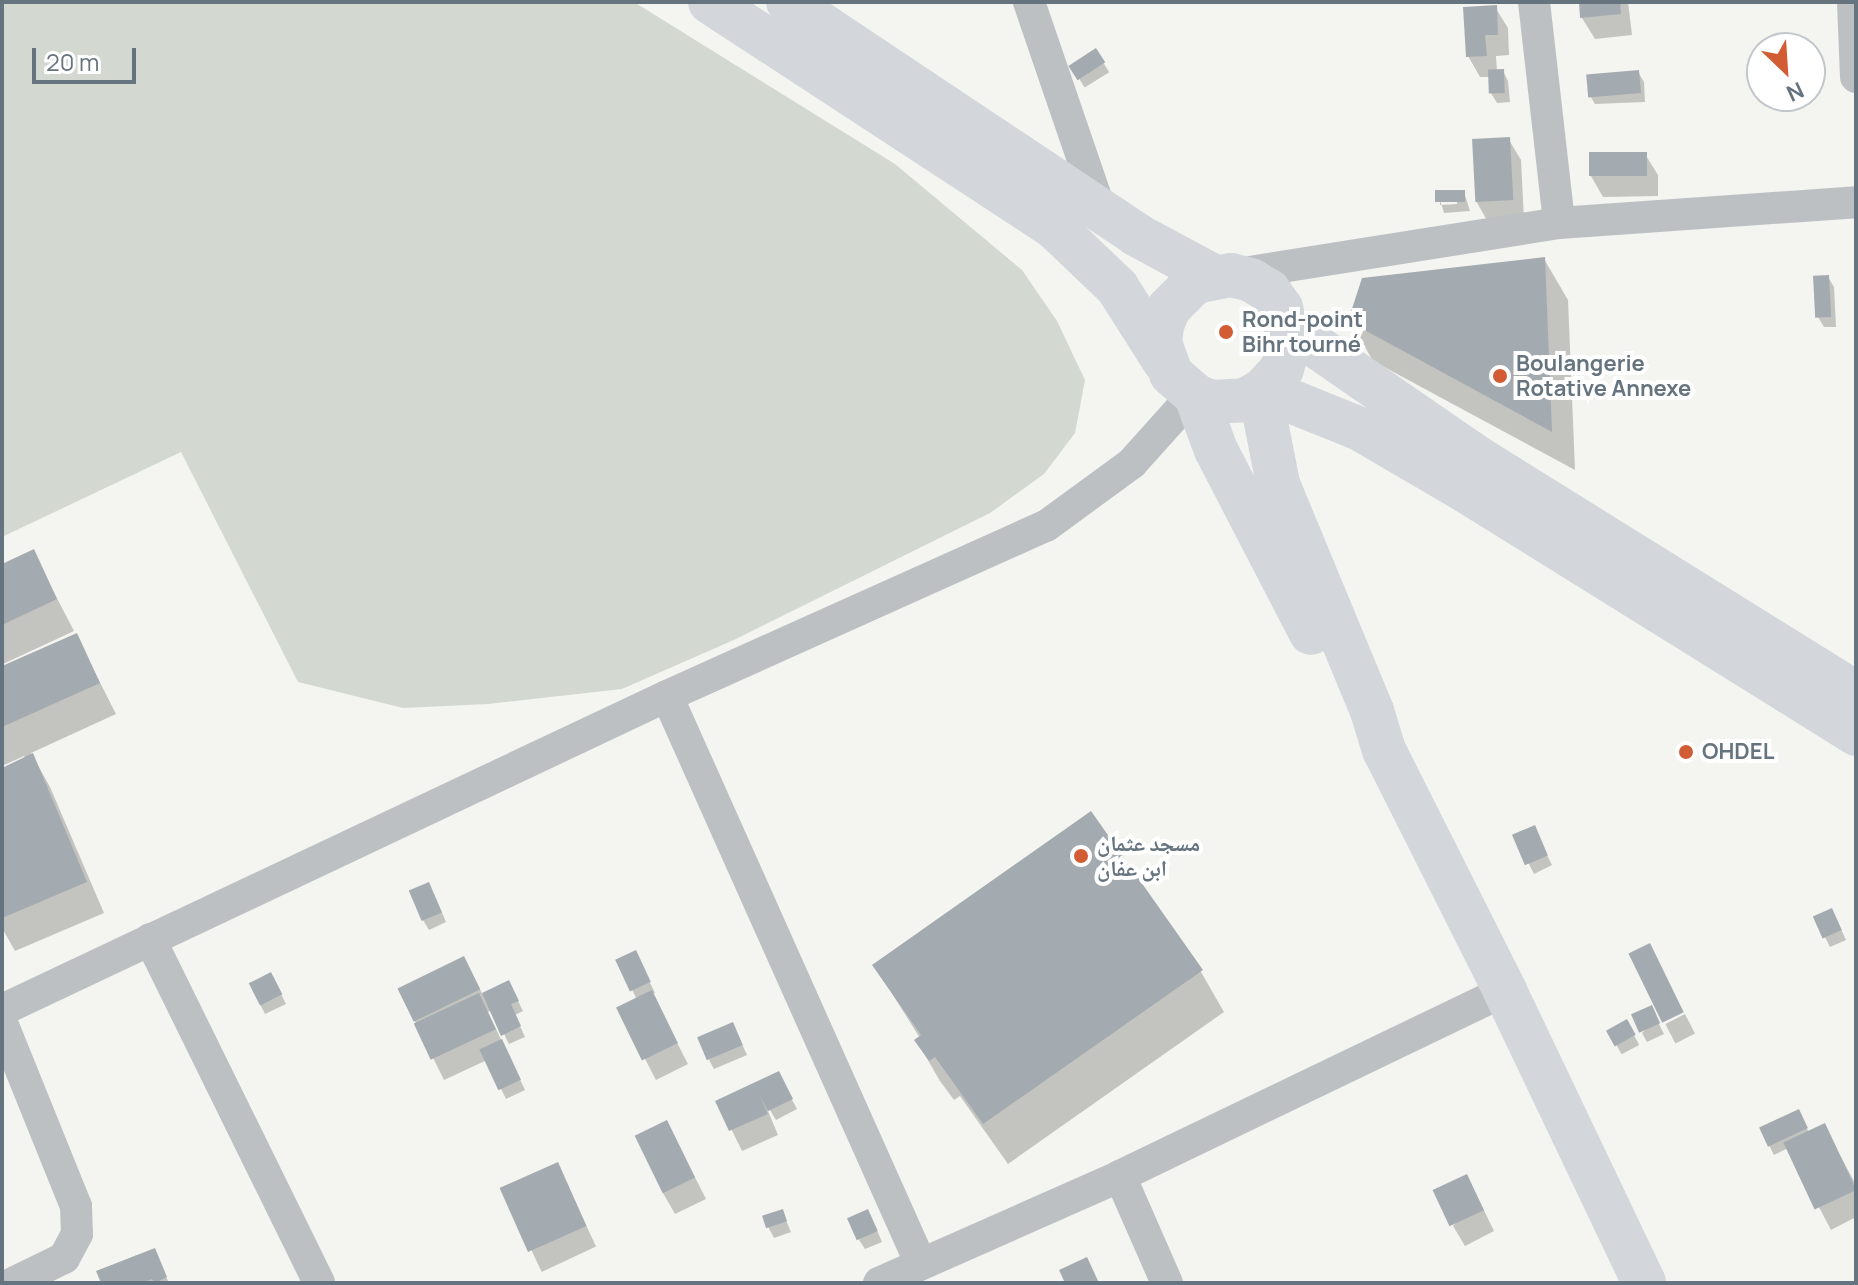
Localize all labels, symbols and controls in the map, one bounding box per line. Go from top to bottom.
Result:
scale bar [36,32,140,82]
north arrow [1746,32,1826,112]
text: 20 m [46,45,99,78]
text: N [1782,75,1809,109]
place label: Rond-point Bihr tourné [1242,306,1363,358]
marker: Rond-point Bihr tourné [1217,323,1235,341]
place label: Boulangerie Rotative Annexe [1516,350,1691,402]
marker: Boulangerie Rotative Annexe [1491,367,1509,385]
place label: OHDEL [1702,739,1774,765]
marker: OHDEL [1677,743,1695,761]
place label: مسجد عثمان ابن عفان [1097,830,1200,882]
marker: مسجد عثمان ابن عفان [1072,847,1090,865]

